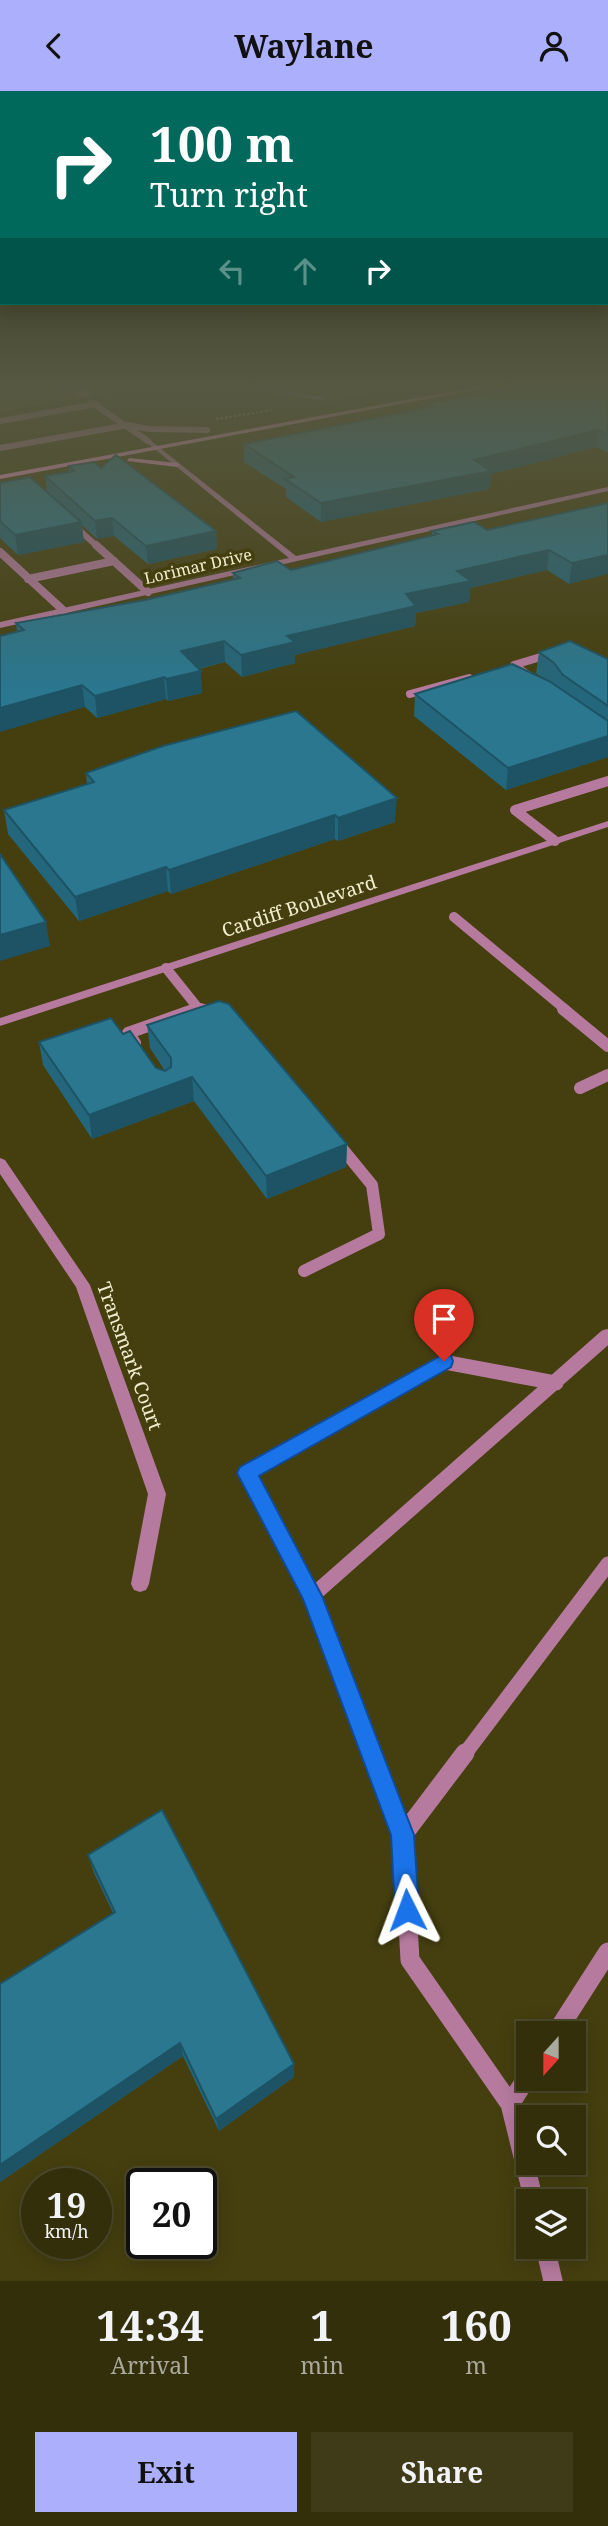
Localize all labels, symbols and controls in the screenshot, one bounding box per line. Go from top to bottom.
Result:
text: Waylane [234,24,374,67]
icon: back [35,27,73,65]
icon: person [535,27,573,65]
text: 100 m [150,110,294,176]
icon: right [35,119,126,210]
text: Turn right [150,173,308,216]
icon: left [213,252,251,290]
icon: ahead [286,252,324,290]
icon: right [359,252,397,290]
street label: Lorimar Drive [142,543,254,589]
street label: Cardiff Boulevard [218,869,380,943]
street label: Transmark Court [91,1278,169,1434]
pin [414,1289,474,1361]
icon: arrive [425,1300,463,1338]
position arrow [370,1873,444,1947]
north arrow [516,2021,586,2091]
map controls [516,2021,586,2259]
button: search [516,2105,586,2175]
speed limit sign: 20 [126,2168,217,2259]
text: 19 [47,2181,86,2228]
button: layers [516,2189,586,2259]
text: km/h [44,2219,89,2243]
text: 14:34 [96,2296,204,2353]
text: 1 [310,2296,334,2353]
text: 160 [440,2296,512,2353]
text: Arrival [111,2349,189,2381]
text: min [300,2349,344,2381]
text: m [465,2349,487,2381]
button: Exit [35,2432,297,2512]
button: Share [311,2432,573,2512]

